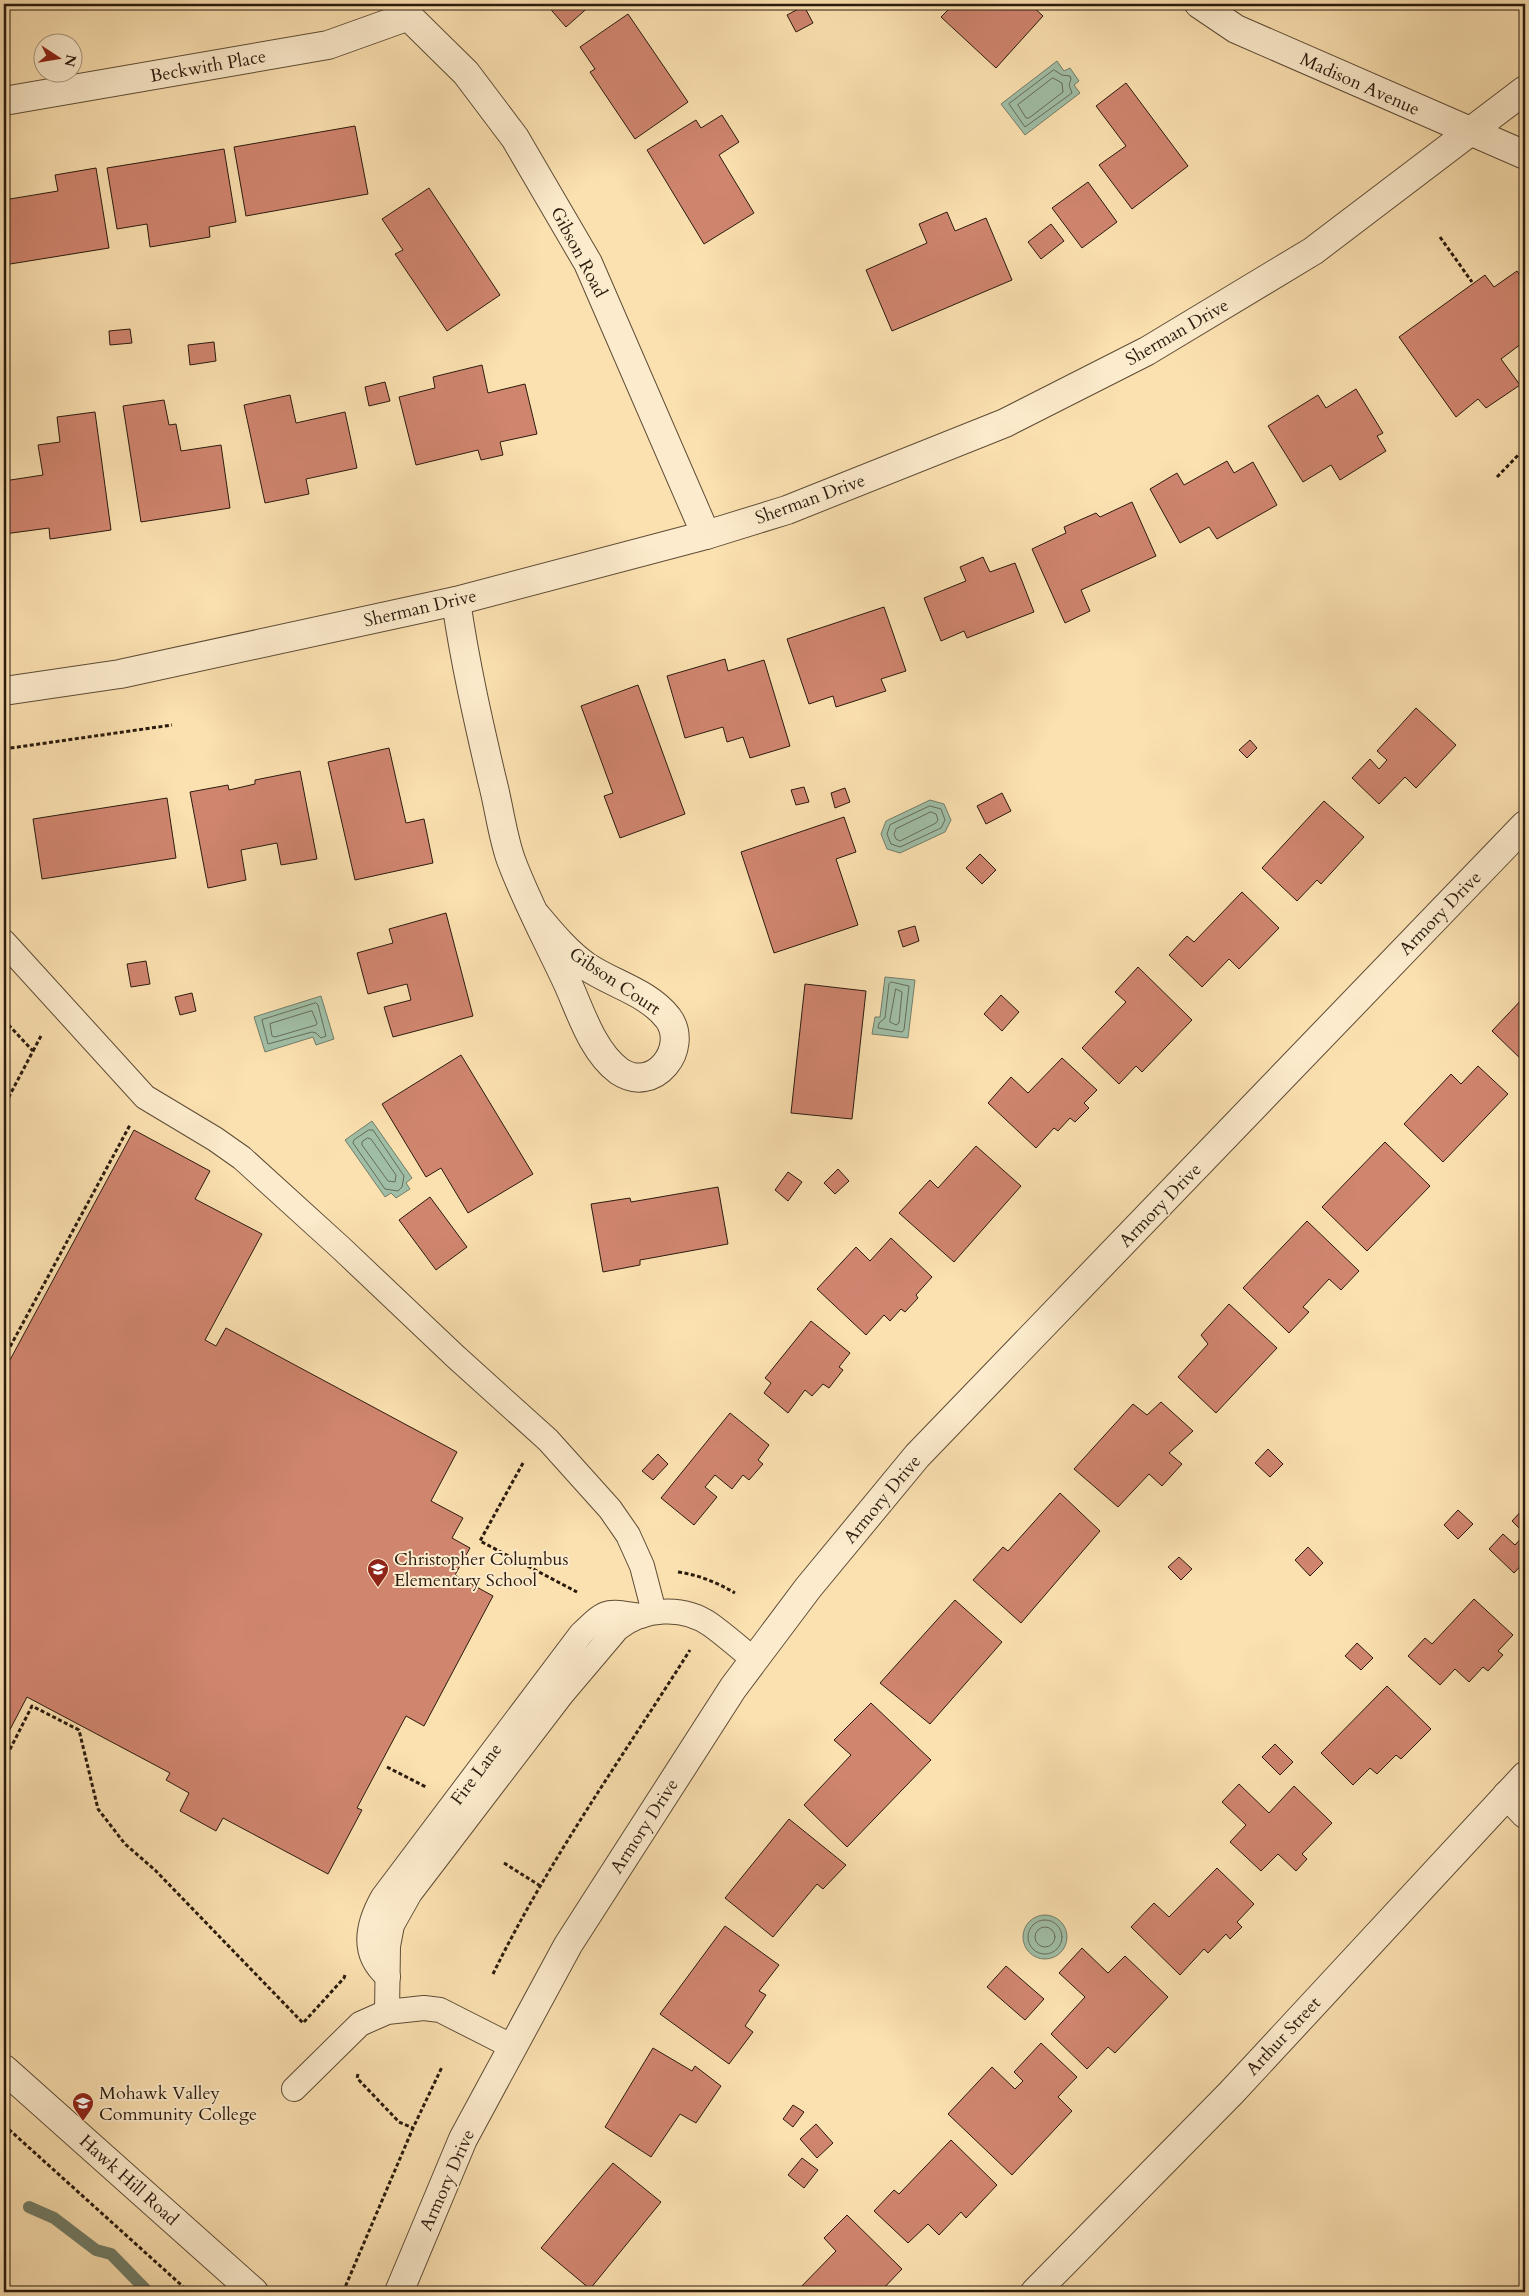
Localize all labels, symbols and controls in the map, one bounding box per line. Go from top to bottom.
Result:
north arrow [32,32,82,82]
street label: Beckwith Place [148,44,268,89]
street label: Madison Avenue [1296,47,1424,122]
text: N [60,53,81,69]
street label: Gibson Road [544,203,613,302]
street label: Sherman Drive [1121,293,1233,372]
street label: Sherman Drive [752,468,869,531]
street label: Sherman Drive [361,583,479,634]
street label: Armory Drive [1394,866,1487,961]
street label: Gibson Court [564,942,666,1021]
street label: Armory Drive [1114,1158,1207,1253]
street label: Armory Drive [838,1450,927,1549]
place label: Christopher Columbus Elementary School [394,1547,568,1593]
school or university icon: Christopher Columbus Elementary School [366,1557,390,1588]
street label: Fire Lane [445,1738,508,1811]
street label: Armory Drive [604,1774,685,1879]
street label: Arthur Street [1240,1991,1327,2081]
place label: Mohawk Valley Community College [99,2081,257,2127]
school or university icon: Mohawk Valley Community College [71,2091,95,2122]
street label: Armory Drive [414,2125,481,2235]
street label: Hawk Hill Road [74,2129,184,2232]

